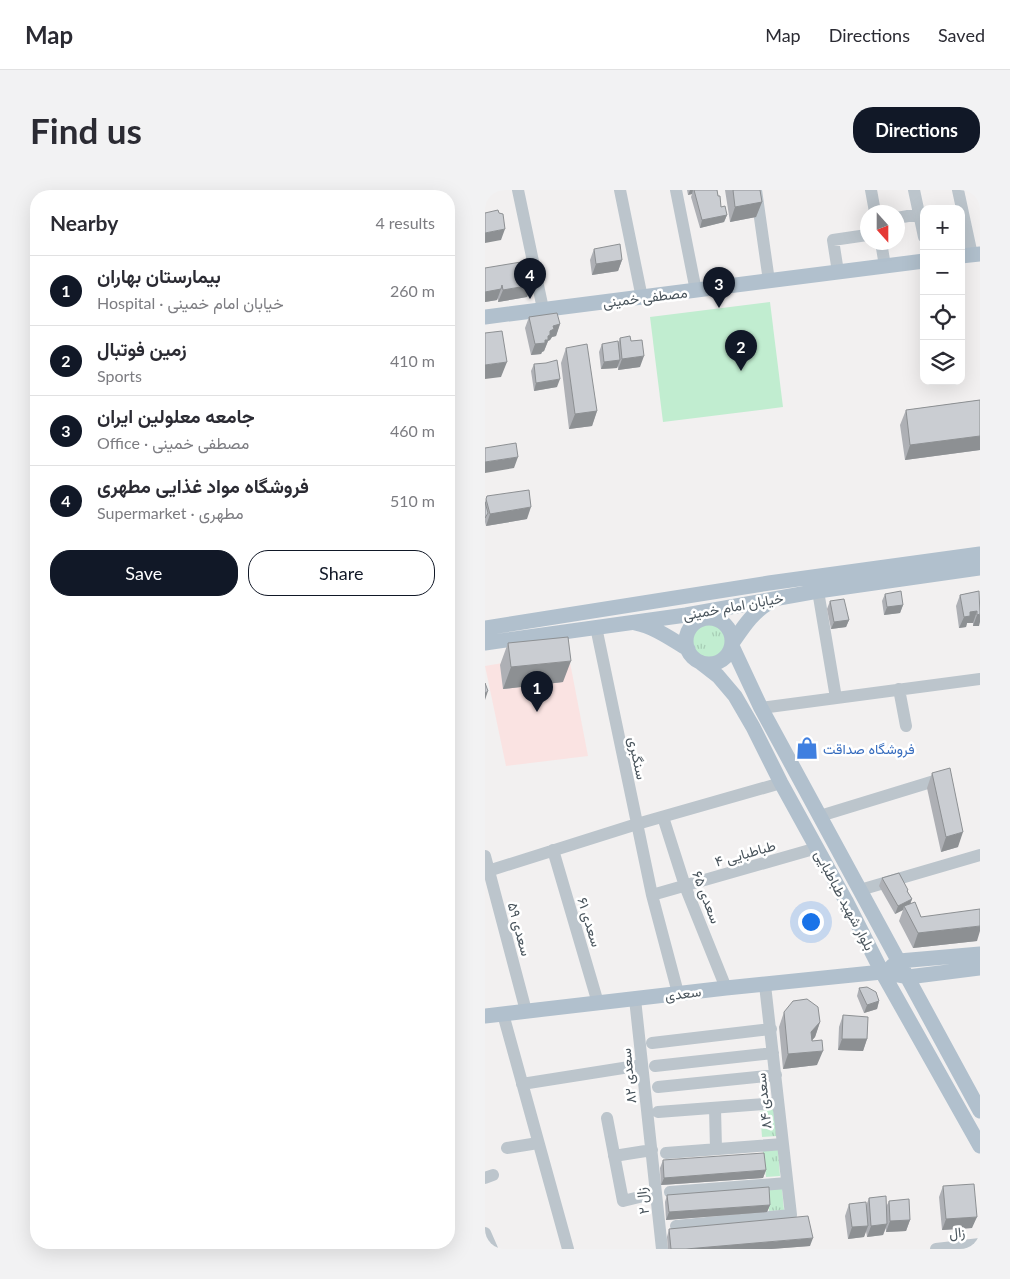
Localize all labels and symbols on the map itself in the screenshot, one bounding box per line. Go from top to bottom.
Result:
north arrow [860,205,905,250]
pin: 4 [514,258,546,299]
pin: 3 [703,267,735,308]
street label: مصطفی خمینی [602,283,688,312]
pin: 2 [725,330,757,371]
street label: خیابان امام خمینی [682,589,785,624]
pin: 1 [521,671,553,712]
street label: سنگبری [624,735,651,781]
shop icon: فروشگاه صداقت [794,735,820,761]
place label: فروشگاه صداقت [823,740,915,758]
street label: طباطبایی ۴ [713,836,778,871]
street label: بلوار شهید طباطبایی [811,847,879,954]
street label: سعدی ۶۵ [688,868,725,926]
street label: سعدی ۶۱ [573,895,606,949]
street label: سعدی ۵۹ [504,900,535,958]
your location [798,909,824,935]
street label: سعدی [664,982,702,1005]
street label: سعدی ۸۲ [617,1047,640,1105]
street label: سعدی ۸۴ [752,1072,775,1130]
street label: زال ۲ [632,1186,654,1215]
street label: زال [948,1223,966,1243]

